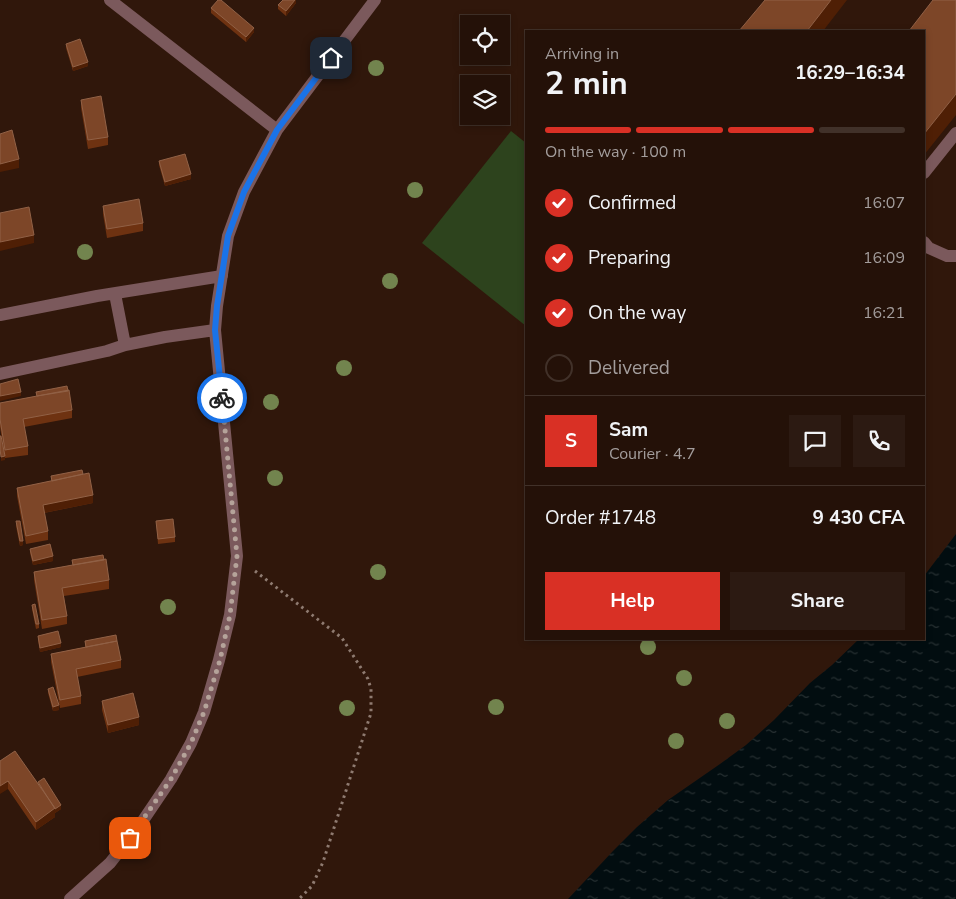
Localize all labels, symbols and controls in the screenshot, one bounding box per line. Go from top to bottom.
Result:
map controls [460,15,510,125]
button: locate [460,15,510,65]
pin [310,37,352,79]
text: Arriving in [545,43,619,65]
icon: home [317,44,345,72]
text: 16:29–16:34 [795,60,905,86]
text: 2 min [545,62,628,105]
button: layers [460,75,510,125]
text: On the way · 100 m [545,141,686,163]
icon: check [545,189,573,217]
text: Confirmed [588,190,676,216]
text: 16:07 [863,192,905,214]
icon: check [545,244,573,272]
text: Preparing [588,245,671,271]
text: 16:09 [863,247,905,269]
icon: check [545,299,573,327]
text: On the way [588,300,686,326]
text: 16:21 [863,302,905,324]
text: Delivered [588,355,670,381]
courier [197,373,247,423]
icon: bike [208,384,236,412]
button: chat [789,415,841,467]
button: phone [853,415,905,467]
text: Sam [609,417,648,443]
text: S [565,428,577,454]
text: Courier · 4.7 [609,443,695,465]
text: Order #1748 [545,505,656,531]
text: 9 430 CFA [812,505,905,531]
button: Help [545,572,720,630]
button: Share [730,572,905,630]
pin [109,817,151,859]
icon: bag [116,824,144,852]

